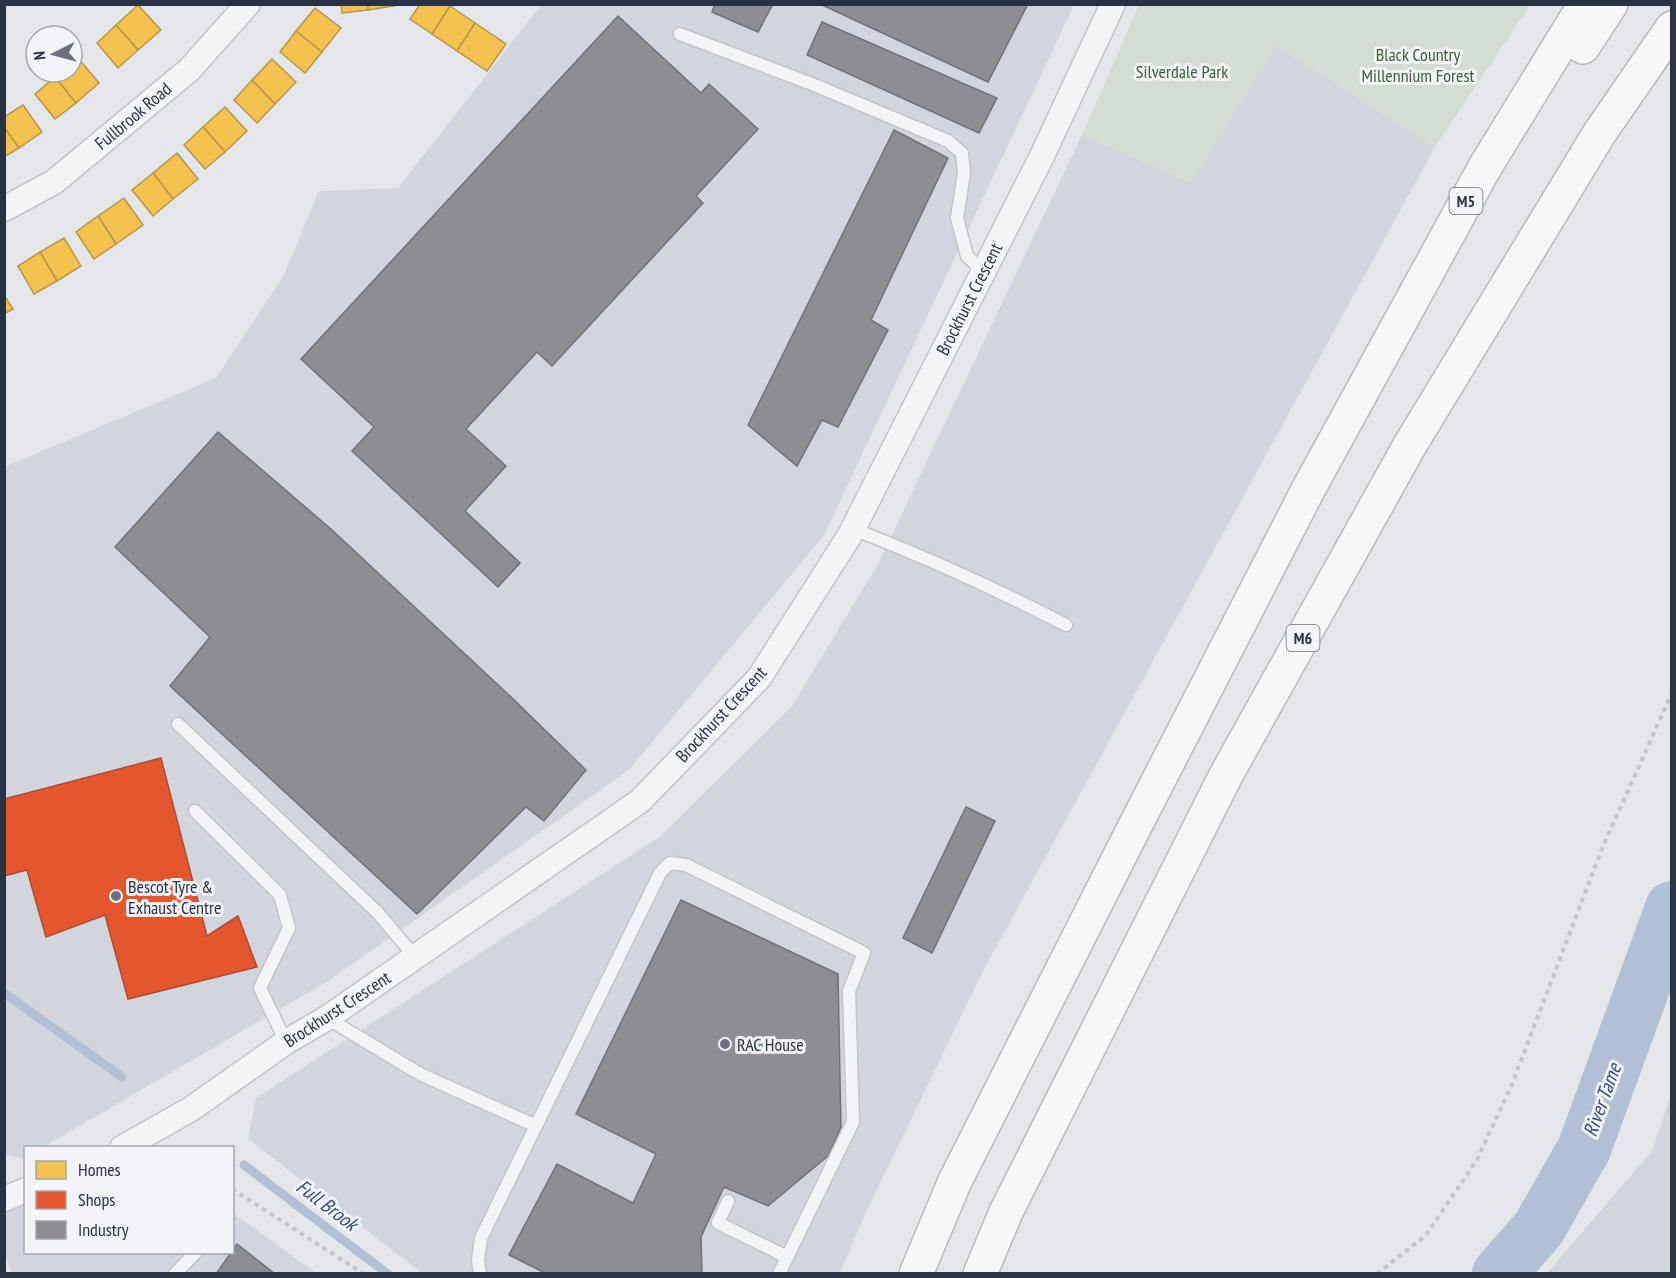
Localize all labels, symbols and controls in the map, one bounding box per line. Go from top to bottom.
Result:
north arrow [24,24,84,84]
park label: Black Country Millennium Forest [1362,43,1474,87]
text: N [29,50,49,61]
park label: Silverdale Park [1136,60,1228,83]
street label: Fullbrook Road [90,77,176,155]
road number: M5 [1450,188,1482,214]
street label: Brockhurst Crescent [931,239,1007,359]
road number: M6 [1286,625,1320,651]
street label: Brockhurst Crescent [671,661,771,767]
place label: Bescot Tyre & Exhaust Centre [128,875,221,919]
marker: Bescot Tyre & Exhaust Centre [109,889,123,903]
street label: Brockhurst Crescent [279,966,395,1052]
place label: RAC House [737,1033,804,1056]
marker: RAC House [718,1037,732,1051]
water label: River Tame [1577,1058,1628,1140]
legend [24,1146,234,1254]
text: Homes [78,1158,121,1181]
water label: Full Brook [291,1173,365,1238]
text: Shops [78,1188,115,1211]
text: Industry [78,1218,129,1241]

